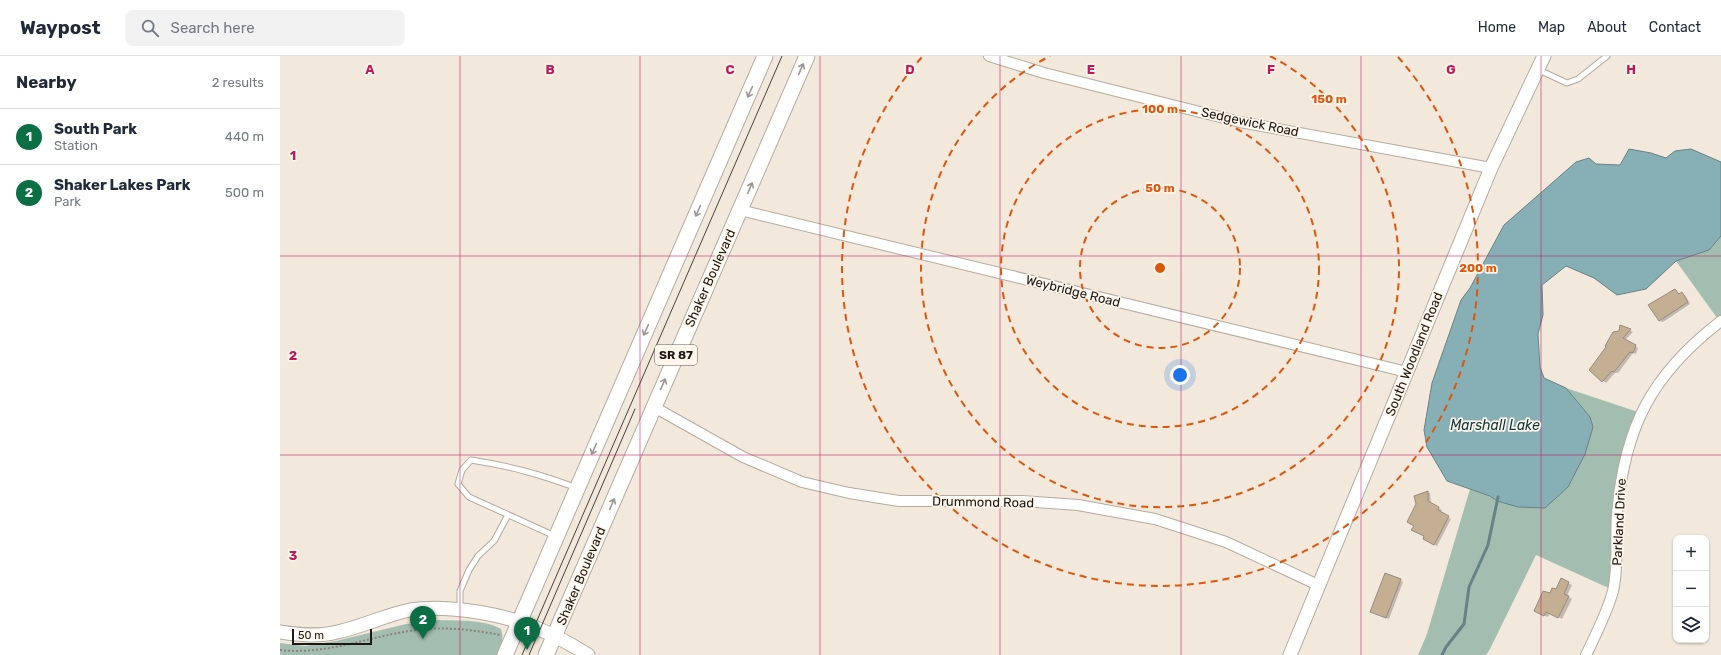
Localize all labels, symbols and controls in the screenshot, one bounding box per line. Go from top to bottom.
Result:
search box [125,10,405,46]
text: Waypost [20,16,101,39]
icon: search [139,17,161,39]
text: Search here [171,19,255,37]
text: Home [1478,19,1516,36]
text: Map [1538,19,1565,36]
text: About [1587,19,1627,36]
text: Contact [1649,19,1701,36]
text: A [365,62,375,77]
text: B [545,62,555,77]
text: C [725,62,735,77]
text: D [905,62,915,77]
text: E [1087,62,1095,77]
text: F [1267,62,1275,77]
text: G [1446,62,1456,77]
text: H [1626,62,1636,77]
one-way arrow [798,64,805,76]
text: Nearby [16,72,77,92]
text: 2 results [212,75,264,90]
one-way arrow [745,85,753,97]
text: 150 m [1311,92,1347,106]
text: 100 m [1142,102,1178,116]
street label: Sedgewick Road [1200,104,1300,141]
text: South Park [54,120,137,138]
text: 1 [26,129,32,144]
text: 440 m [225,129,264,144]
text: Station [54,138,98,153]
text: 1 [290,148,296,163]
text: Shaker Lakes Park [54,176,191,194]
text: 50 m [1145,181,1175,195]
one-way arrow [746,183,754,195]
text: 2 [25,185,33,200]
text: 500 m [225,185,264,200]
text: Park [54,194,81,209]
one-way arrow [693,204,701,216]
street label: Shaker Boulevard [682,227,738,329]
centre of rings [1153,261,1167,275]
text: 200 m [1459,261,1497,275]
street label: Weybridge Road [1024,272,1122,311]
street label: South Woodland Road [1382,290,1446,418]
one-way arrow [642,324,649,336]
road number: SR 87 [655,345,697,365]
text: 2 [289,348,297,363]
your location [1170,365,1190,385]
one-way arrow [660,379,668,391]
water label: Marshall Lake [1450,417,1540,434]
one-way arrow [590,443,597,455]
street label: Parkland Drive [1609,478,1629,566]
street label: Drummond Road [932,494,1034,510]
one-way arrow [609,498,616,510]
street label: Shaker Boulevard [553,525,609,627]
map controls [1673,535,1709,643]
button: + [1673,535,1709,571]
text: 3 [289,548,298,563]
button: − [1673,571,1709,607]
pin: 2 [410,606,436,639]
button: layers [1673,607,1709,643]
pin: 1 [514,617,540,650]
scale bar [292,627,372,646]
text: 50 m [298,629,324,642]

